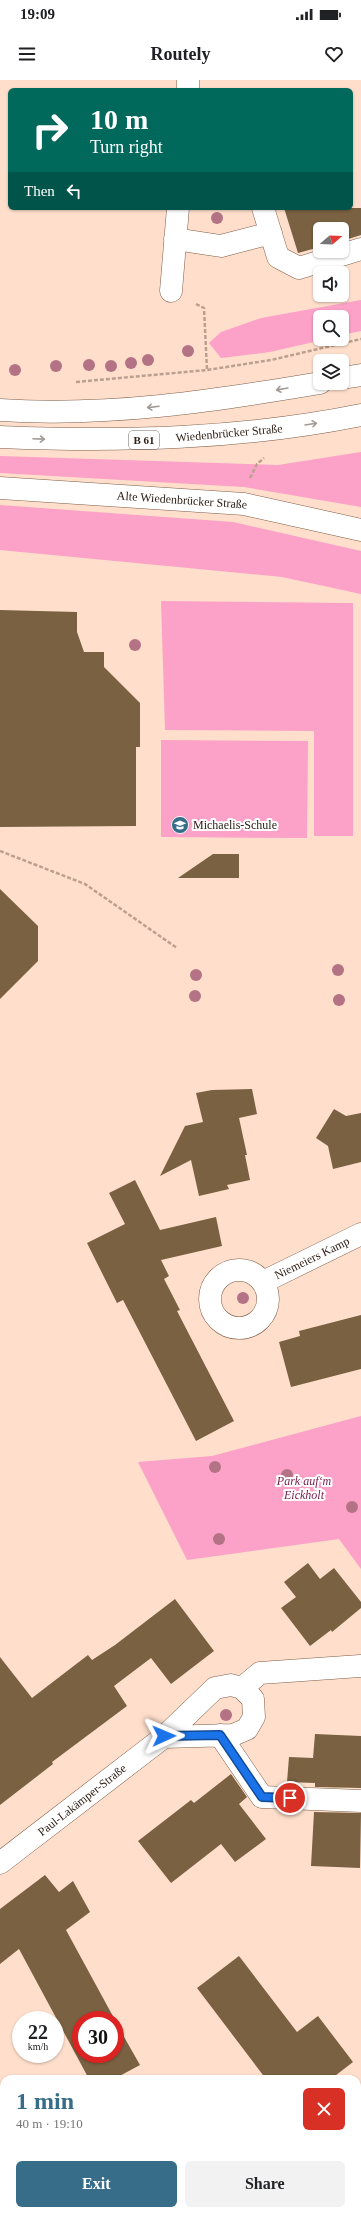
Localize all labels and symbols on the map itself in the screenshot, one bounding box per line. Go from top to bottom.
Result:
north arrow [313,222,349,258]
one-way arrow [275,386,288,394]
one-way arrow [147,404,160,411]
one-way arrow [305,420,318,428]
street label: Wiedenbrücker Straße [175,421,283,445]
road number: B 61 [129,431,159,449]
one-way arrow [32,435,45,442]
street label: Alte Wiedenbrücker Straße [116,488,248,512]
school or university icon: Michaelis-Schule [170,815,190,835]
place label: Michaelis-Schule [193,818,277,832]
street label: Niemeiers Kamp [272,1234,352,1282]
park label: Park auf‘m Eickholt [276,1474,331,1502]
position arrow [143,1715,185,1757]
street label: Paul-Lakämper-Straße [35,1761,129,1839]
pin [273,1781,307,1815]
speed limit sign: 30 [72,2011,124,2063]

